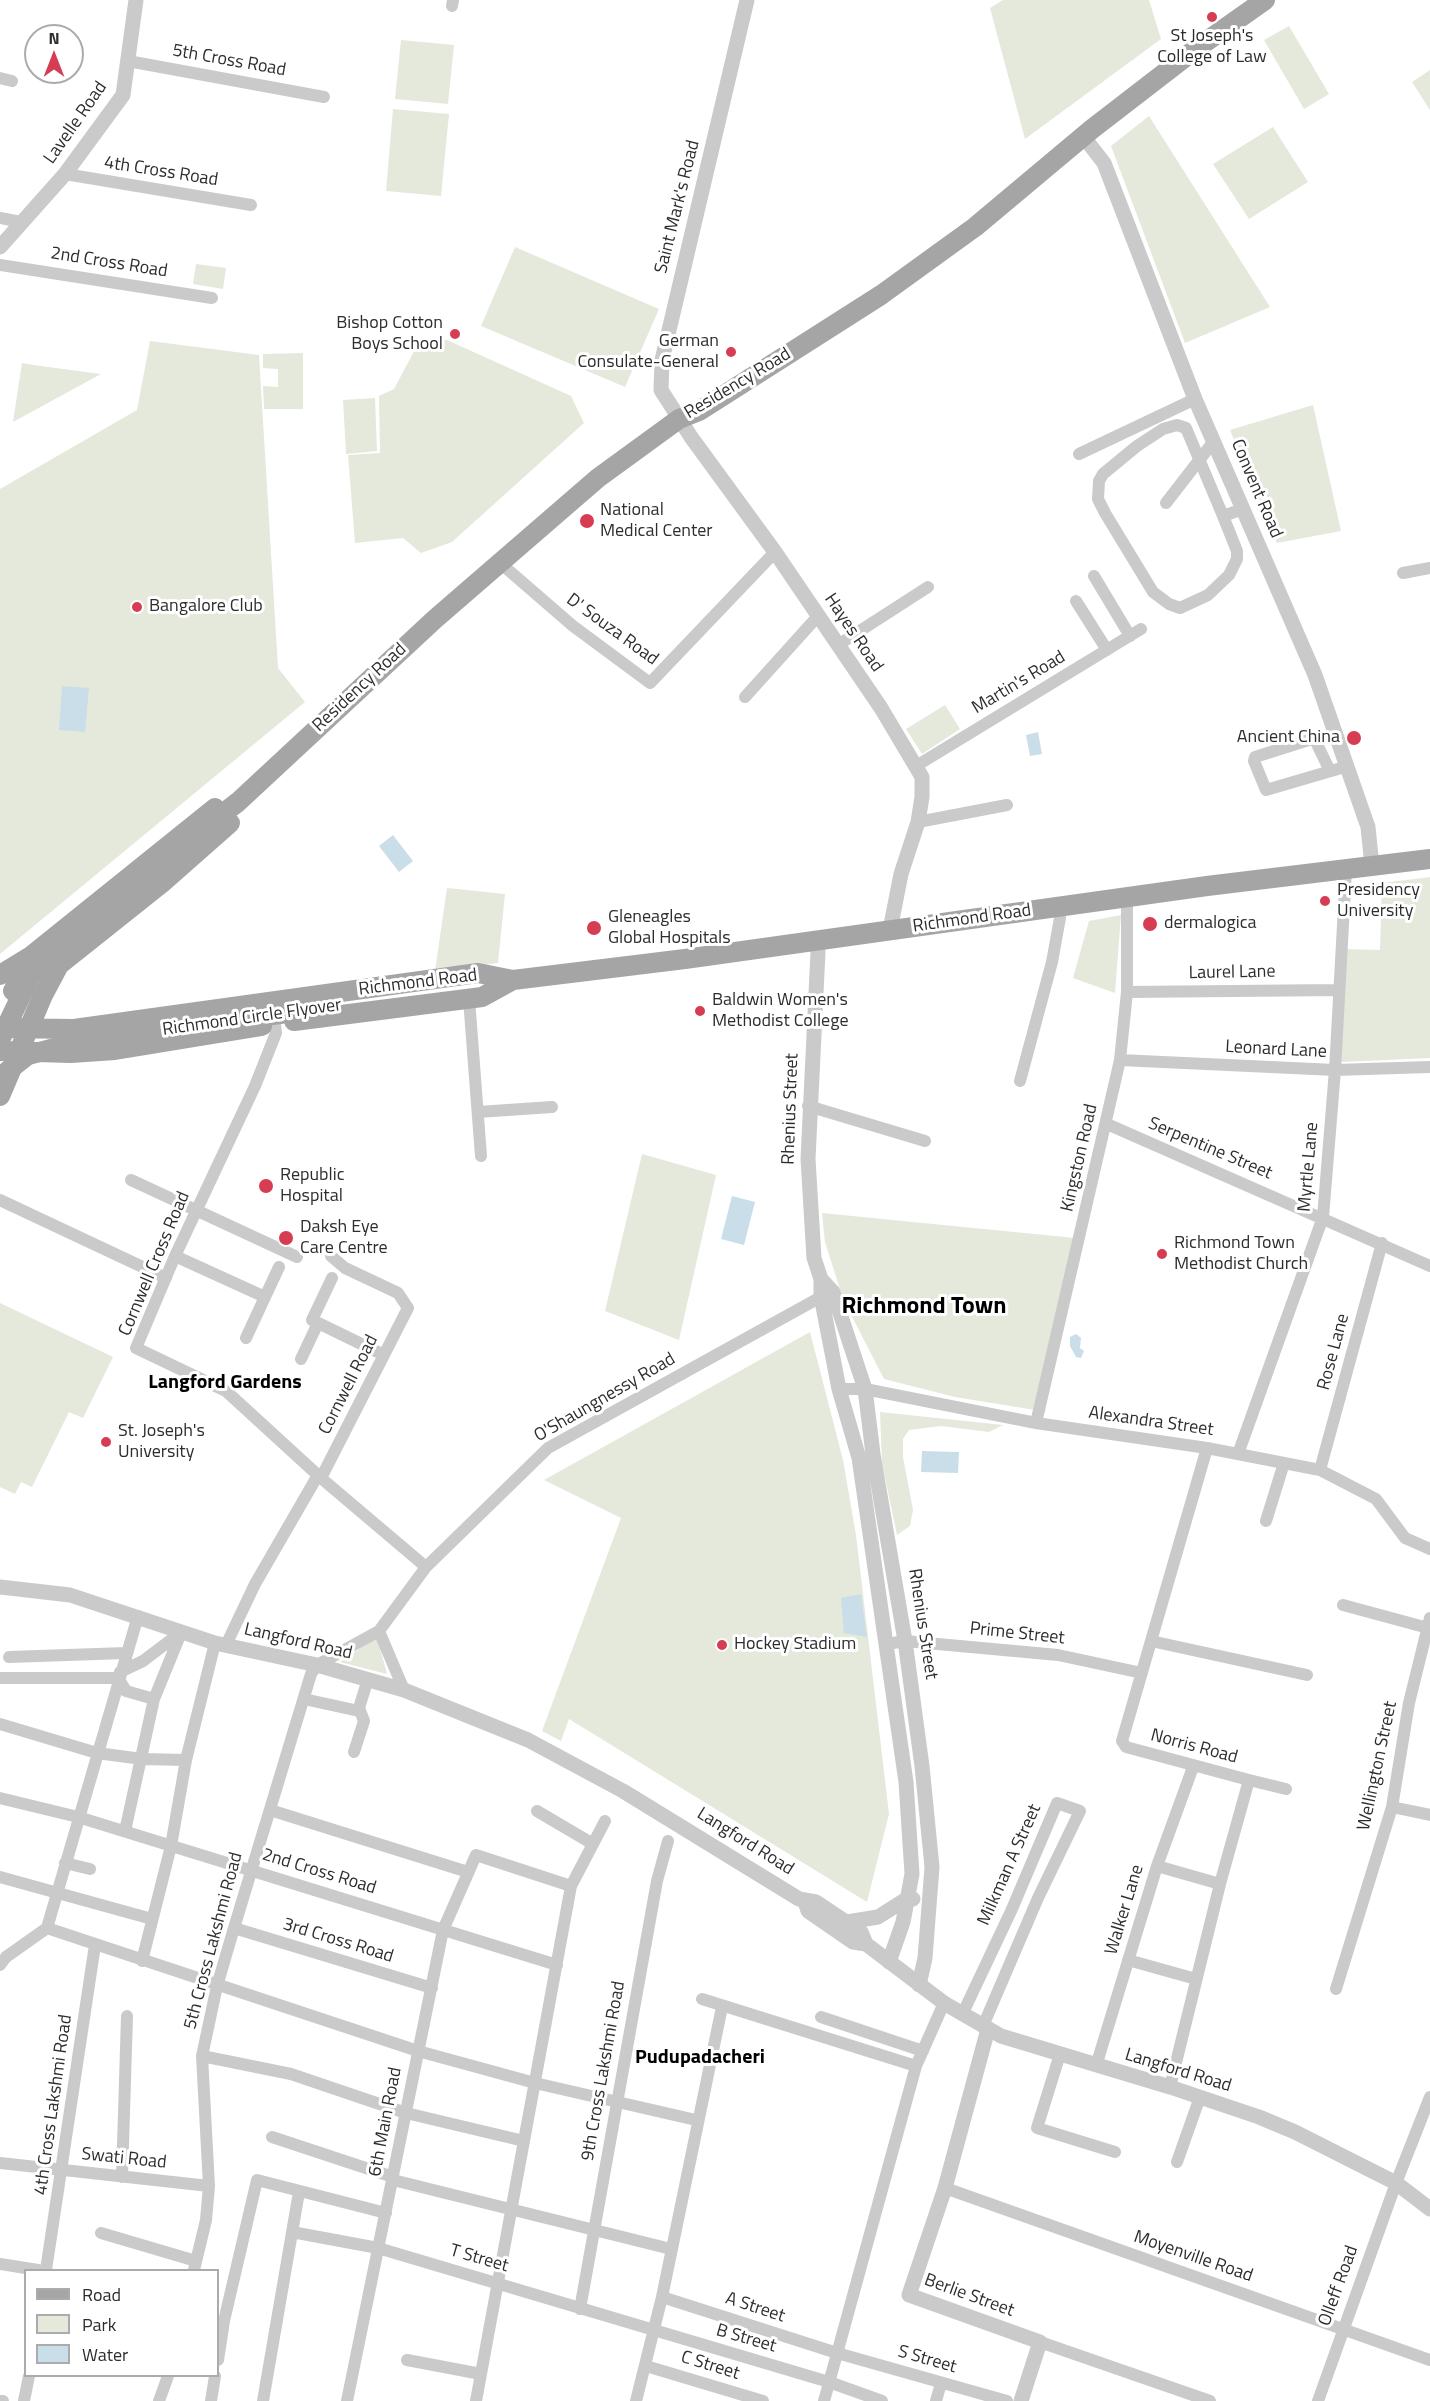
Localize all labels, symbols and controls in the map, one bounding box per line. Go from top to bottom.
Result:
marker: St Joseph's College of Law [1205,10,1219,24]
north arrow [24,24,84,84]
text: N [48,26,60,50]
place label: St Joseph's College of Law [1157,26,1267,68]
street label: 5th Cross Road [171,40,287,82]
street label: Lavelle Road [40,78,112,168]
street label: Saint Mark's Road [651,138,705,276]
street label: 4th Cross Road [103,152,219,192]
street label: 2nd Cross Road [49,243,169,283]
place label: Bishop Cotton Boys School [336,313,443,356]
marker: Bishop Cotton Boys School [448,327,462,341]
place label: German Consulate-General [577,331,719,374]
street label: Residency Road [681,344,795,424]
marker: German Consulate-General [724,345,738,359]
street label: Convent Road [1226,436,1286,542]
place label: National Medical Center [600,500,713,542]
marker: National Medical Center [578,512,596,530]
street label: D' Souza Road [562,589,662,671]
street label: Hayes Road [819,590,887,676]
place label: Bangalore Club [149,596,263,618]
marker: Bangalore Club [130,600,144,614]
street label: Residency Road [309,639,411,737]
street label: Martin's Road [968,647,1070,719]
place label: Ancient China [1237,727,1340,749]
marker: Ancient China [1345,729,1363,747]
place label: Presidency University [1337,880,1420,922]
marker: Presidency University [1318,894,1332,908]
street label: Richmond Road [911,900,1033,938]
place label: Gleneagles Global Hospitals [608,907,731,950]
place label: dermalogica [1164,913,1257,935]
marker: dermalogica [1141,915,1159,933]
marker: Gleneagles Global Hospitals [585,919,603,937]
street label: Laurel Lane [1188,961,1276,985]
street label: Richmond Road [358,965,478,1001]
place label: Baldwin Women's Methodist College [712,990,849,1032]
street label: Richmond Circle Flyover [161,995,343,1041]
marker: Baldwin Women's Methodist College [693,1004,707,1018]
street label: Leonard Lane [1225,1037,1327,1063]
street label: Rhenius Street [778,1053,804,1165]
street label: Kingston Road [1057,1102,1103,1214]
street label: Serpentine Street [1145,1113,1275,1185]
street label: Myrtle Lane [1294,1121,1324,1213]
place label: Republic Hospital [280,1165,344,1208]
marker: Republic Hospital [257,1177,275,1195]
street label: Cornwell Cross Road [115,1189,195,1339]
place label: Daksh Eye Care Centre [300,1217,388,1260]
marker: Daksh Eye Care Centre [277,1229,295,1247]
place label: Richmond Town Methodist Church [1174,1233,1308,1276]
marker: Richmond Town Methodist Church [1155,1247,1169,1261]
district label: Richmond Town [841,1293,1007,1321]
street label: Rose Lane [1313,1311,1355,1393]
street label: Cornwell Road [315,1332,383,1438]
street label: O'Shaungnessy Road [531,1349,679,1447]
district label: Langford Gardens [148,1371,302,1395]
street label: Alexandra Street [1087,1403,1215,1441]
place label: St. Joseph's University [118,1421,205,1464]
marker: St. Joseph's University [99,1435,113,1449]
street label: Rhenius Street [903,1567,941,1681]
street label: Prime Street [968,1618,1066,1650]
street label: Langford Road [242,1619,354,1665]
place label: Hockey Stadium [734,1634,856,1656]
marker: Hockey Stadium [715,1638,729,1652]
street label: Wellington Street [1354,1699,1402,1833]
street label: Norris Road [1148,1725,1240,1769]
street label: Milkman A Street [974,1801,1046,1929]
street label: Langford Road [693,1804,797,1880]
street label: 2nd Cross Road [259,1844,379,1900]
street label: 5th Cross Lakshmi Road [180,1850,248,2032]
street label: Walker Lane [1101,1862,1149,1958]
street label: 3rd Cross Road [280,1914,396,1968]
street label: 9th Cross Lakshmi Road [578,1979,630,2163]
street label: 4th Cross Lakshmi Road [31,2013,77,2197]
street label: Langford Road [1122,2045,1234,2097]
district label: Pudupadacheri [635,2046,765,2070]
street label: 6th Main Road [365,2066,407,2178]
street label: Swati Road [80,2144,168,2174]
street label: Moyenville Road [1131,2227,1255,2287]
street label: T Street [447,2240,511,2278]
street label: Olleff Road [1314,2243,1364,2329]
legend [24,2269,219,2377]
street label: Berlie Street [921,2270,1017,2322]
text: Road [82,2281,121,2308]
street label: A Street [723,2288,787,2328]
text: Park [82,2311,116,2338]
street label: B Street [713,2320,779,2358]
text: Water [82,2341,128,2368]
street label: S Street [895,2341,959,2379]
street label: C Street [678,2347,742,2385]

